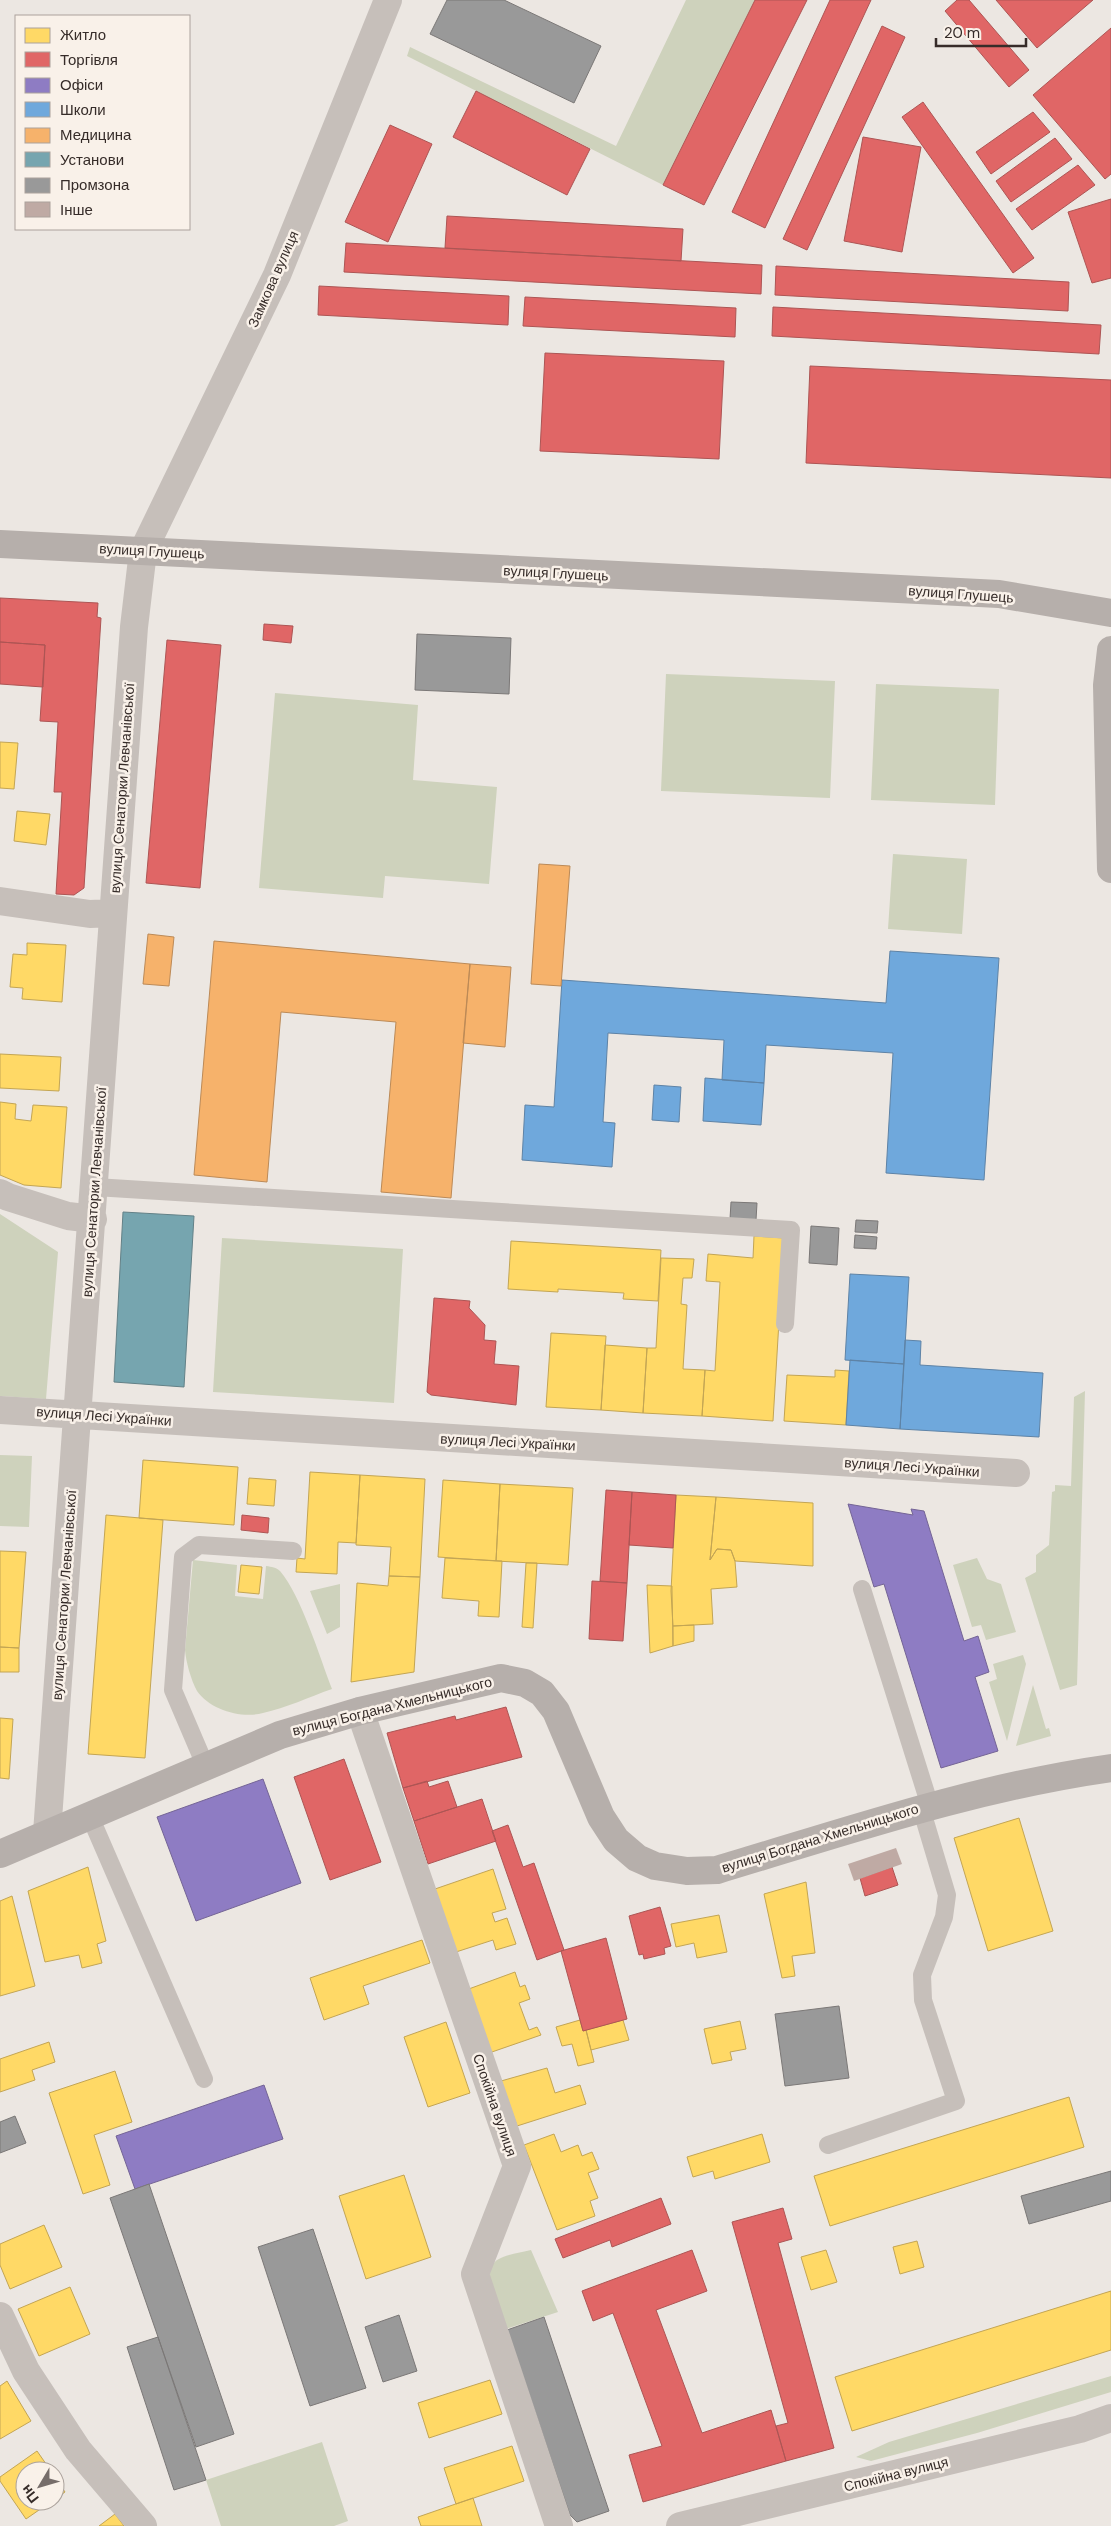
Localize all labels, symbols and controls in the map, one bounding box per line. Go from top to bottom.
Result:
legend [15,15,190,230]
scale bar [936,15,1026,47]
text: 20 m [944,23,980,43]
text: Житло [60,25,106,45]
text: Торгівля [60,50,118,70]
text: Офіси [60,75,103,95]
text: Школи [60,100,106,120]
text: Медицина [60,125,132,145]
text: Установи [60,150,124,170]
text: Промзона [60,175,130,195]
text: Інше [60,200,93,220]
street label: Замкова вулиця [244,228,302,330]
street label: вулиця Глушець [99,539,205,563]
street label: вулиця Глушець [503,561,609,585]
street label: вулиця Глушець [908,581,1014,607]
street label: вулиця Сенаторки Левчанівської [106,682,138,894]
street label: вулиця Сенаторки Левчанівської [78,1086,110,1298]
street label: вулиця Лесі Українки [36,1402,172,1430]
street label: вулиця Лесі Українки [440,1429,576,1455]
street label: вулиця Лесі Українки [844,1453,980,1481]
street label: вулиця Сенаторки Левчанівської [48,1489,80,1701]
street label: вулиця Богдана Хмельницького [290,1672,494,1740]
street label: вулиця Богдана Хмельницького [719,1799,921,1877]
street label: Спокійна вулиця [469,2051,521,2159]
street label: Спокійна вулиця [842,2452,950,2496]
north arrow [15,2461,65,2511]
text: Пн [17,2481,43,2507]

